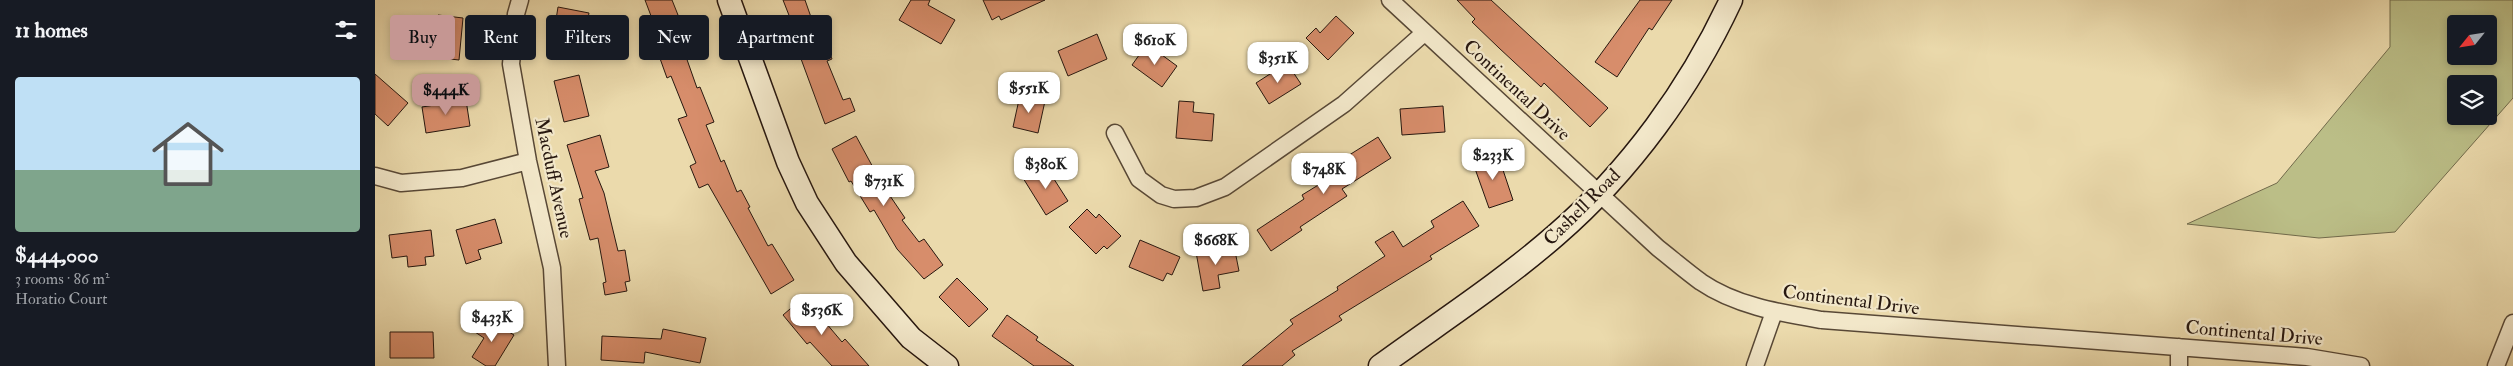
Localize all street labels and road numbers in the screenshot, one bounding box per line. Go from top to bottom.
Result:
street label: Continental Drive [1458,34,1576,146]
street label: Macduff Avenue [530,115,579,241]
street label: Cashell Road [1538,163,1626,251]
street label: Continental Drive [1781,280,1921,320]
street label: Continental Drive [2184,315,2324,351]

